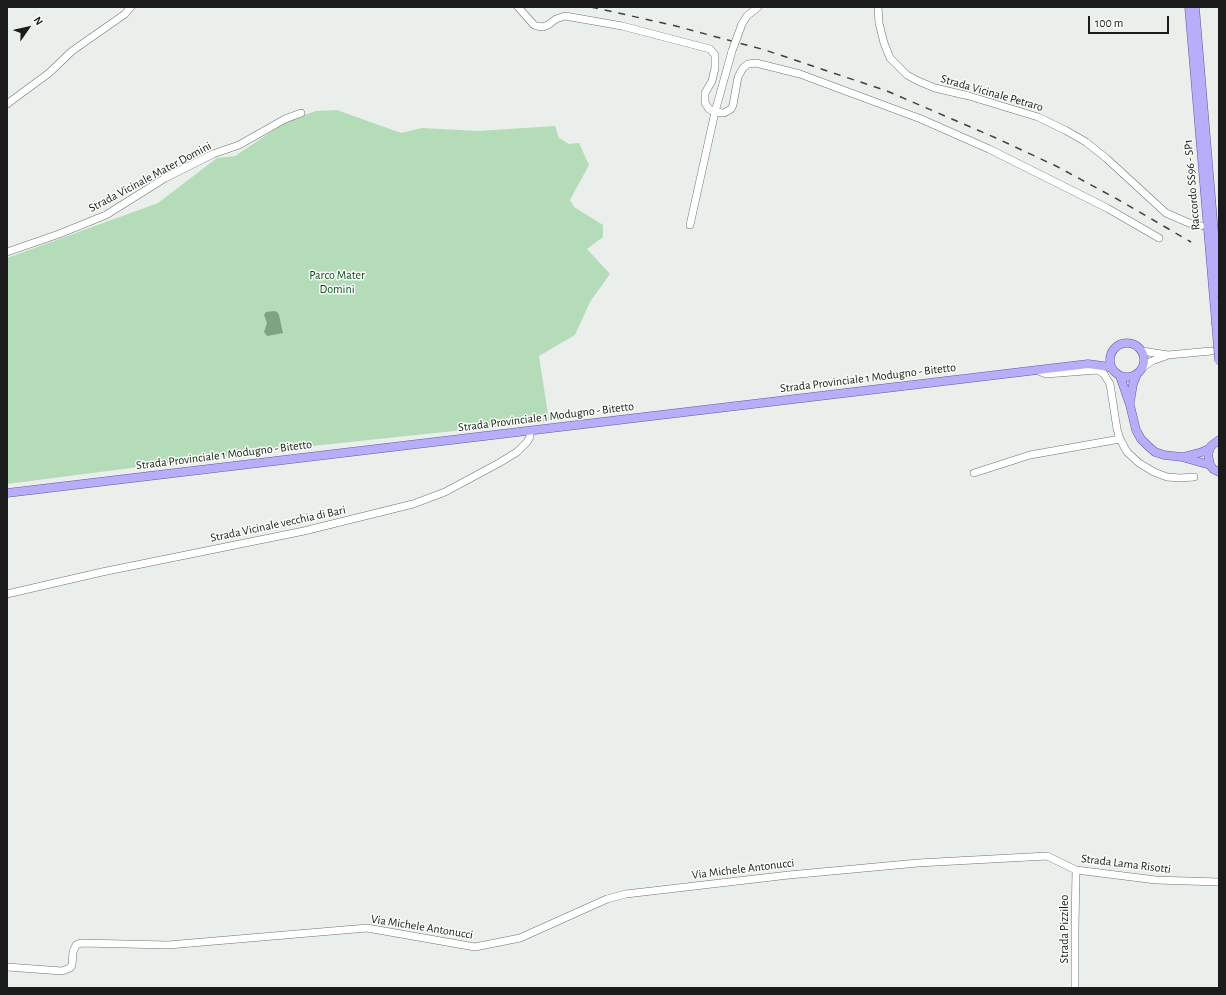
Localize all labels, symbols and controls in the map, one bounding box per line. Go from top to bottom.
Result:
north arrow [8,8,48,48]
scale bar [1090,8,1171,34]
text: N [32,15,45,27]
text: 100 m [1095,17,1123,29]
street label: Strada Vicinale Petraro [939,71,1045,115]
street label: Strada Vicinale Mater Domini [86,138,214,216]
street label: Raccordo SS96 - SP1 [1181,139,1203,231]
park label: Parco Mater Domini [309,268,365,296]
street label: Strada Provinciale 1 Modugno - Bitetto [779,360,957,396]
street label: Strada Provinciale 1 Modugno - Bitetto [457,399,635,435]
street label: Strada Provinciale 1 Modugno - Bitetto [135,437,313,473]
street label: Strada Vicinale vecchia di Bari [209,503,347,545]
street label: Strada Lama Risotti [1080,851,1172,877]
street label: Via Michele Antonucci [691,856,795,882]
street label: Strada Pizzileo [1057,895,1071,963]
street label: Via Michele Antonucci [370,912,474,942]

